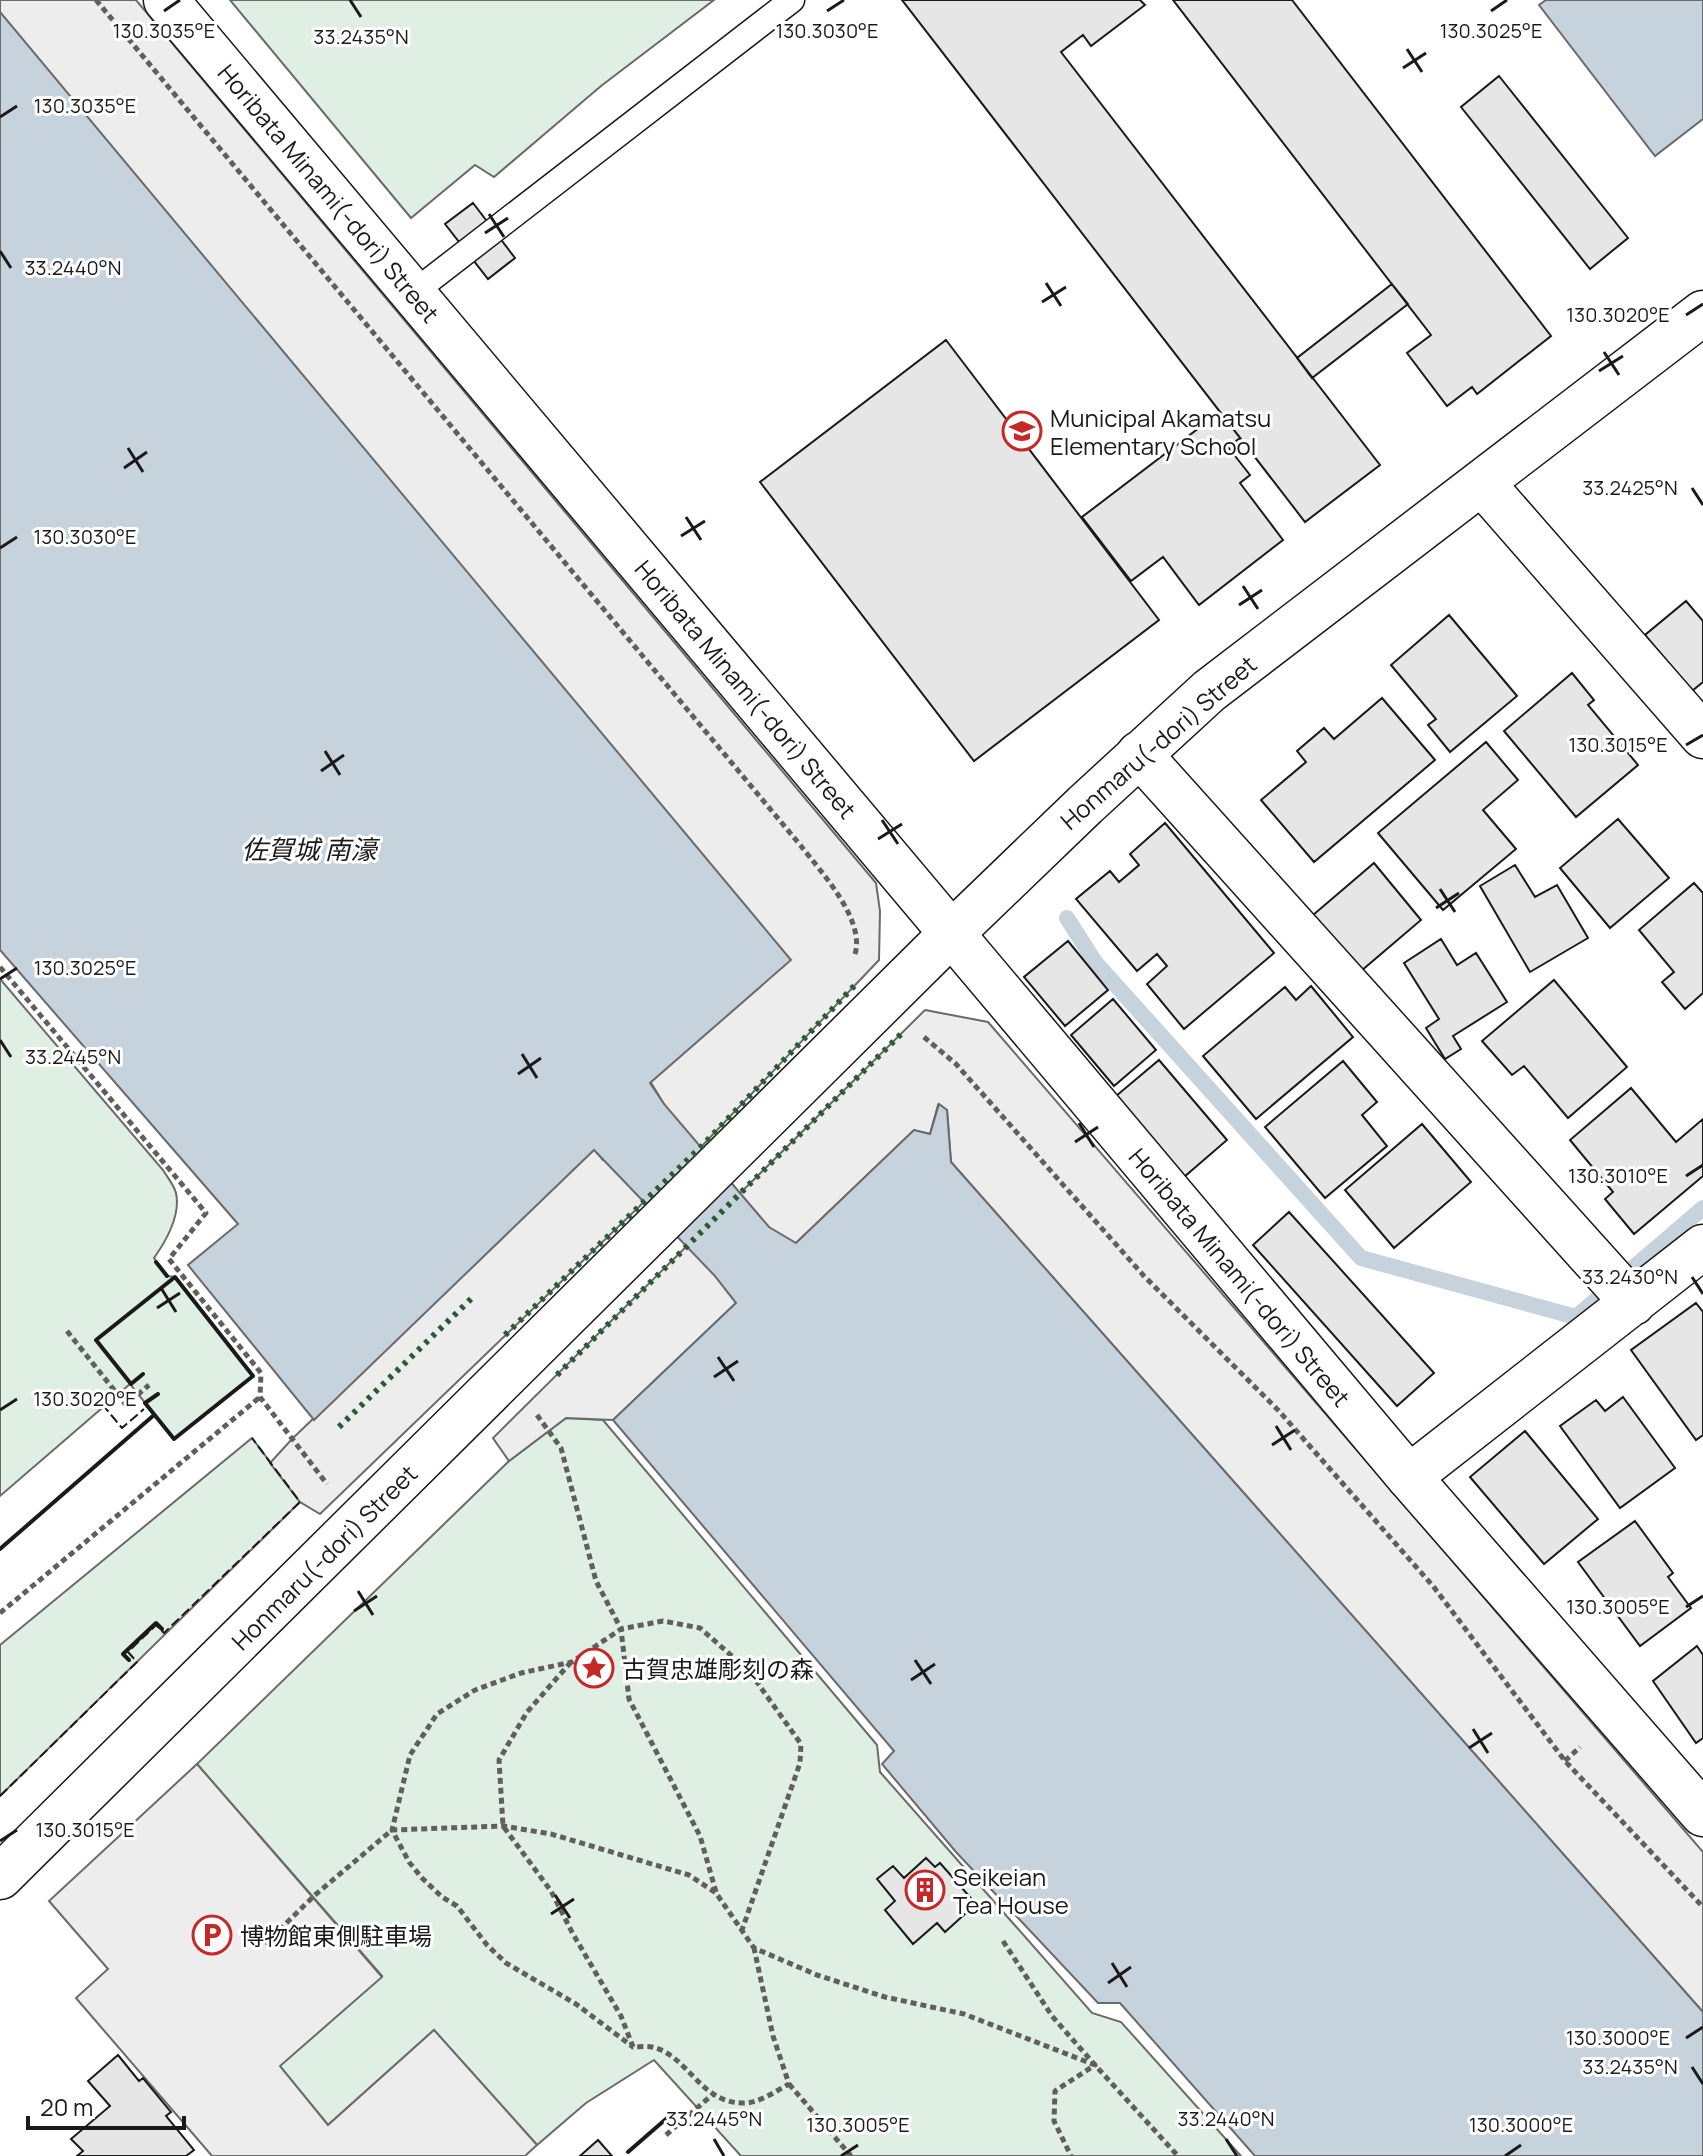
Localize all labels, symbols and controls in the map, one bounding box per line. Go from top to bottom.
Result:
text: 130.3035°E [113,17,215,44]
text: 130.3030°E [775,17,879,44]
text: 130.3025°E [1440,17,1542,44]
text: 33.2435°N [313,23,409,50]
street label: Horibata Minami(-dori) Street [211,57,447,329]
text: 130.3035°E [34,92,136,119]
text: 33.2440°N [25,254,121,281]
text: 130.3020°E [1566,301,1670,328]
place label: Municipal Akamatsu Elementary School [1050,401,1271,462]
school or university icon: Municipal Akamatsu Elementary School [1001,410,1043,452]
text: 33.2425°N [1582,474,1678,501]
text: 130.3030°E [33,523,137,550]
street label: Horibata Minami(-dori) Street [628,553,864,825]
street label: Honmaru(-dori) Street [1053,648,1263,836]
text: 130.3015°E [1568,731,1668,758]
water label: 佐賀城 南濠 [241,831,381,867]
text: 130.3025°E [34,954,136,981]
text: 33.2445°N [25,1043,121,1070]
street label: Horibata Minami(-dori) Street [1122,1141,1358,1413]
text: 130.3010°E [1568,1162,1668,1189]
text: 33.2430°N [1582,1263,1678,1290]
text: 130.3020°E [33,1385,137,1412]
street label: Honmaru(-dori) Street [224,1457,424,1657]
text: 130.3005°E [1566,1593,1670,1620]
place icon: 古賀忠雄彫刻の森 [573,1647,615,1689]
place label: 古賀忠雄彫刻の森 [622,1652,814,1685]
text: 130.3015°E [35,1816,135,1843]
place label: Seikeian Tea House [953,1860,1069,1921]
building icon: Seikeian Tea House [904,1869,946,1911]
parking icon: 博物館東側駐車場 [191,1914,233,1956]
place label: 博物館東側駐車場 [240,1919,432,1952]
text: 130.3000°E [1566,2024,1670,2051]
text: 33.2435°N [1582,2053,1678,2080]
scale bar [28,2080,184,2130]
text: 20 m [40,2090,93,2123]
text: 33.2445°N [666,2105,762,2132]
text: 33.2440°N [1178,2105,1274,2132]
text: 130.3005°E [806,2111,910,2138]
text: 130.3000°E [1469,2111,1573,2138]

